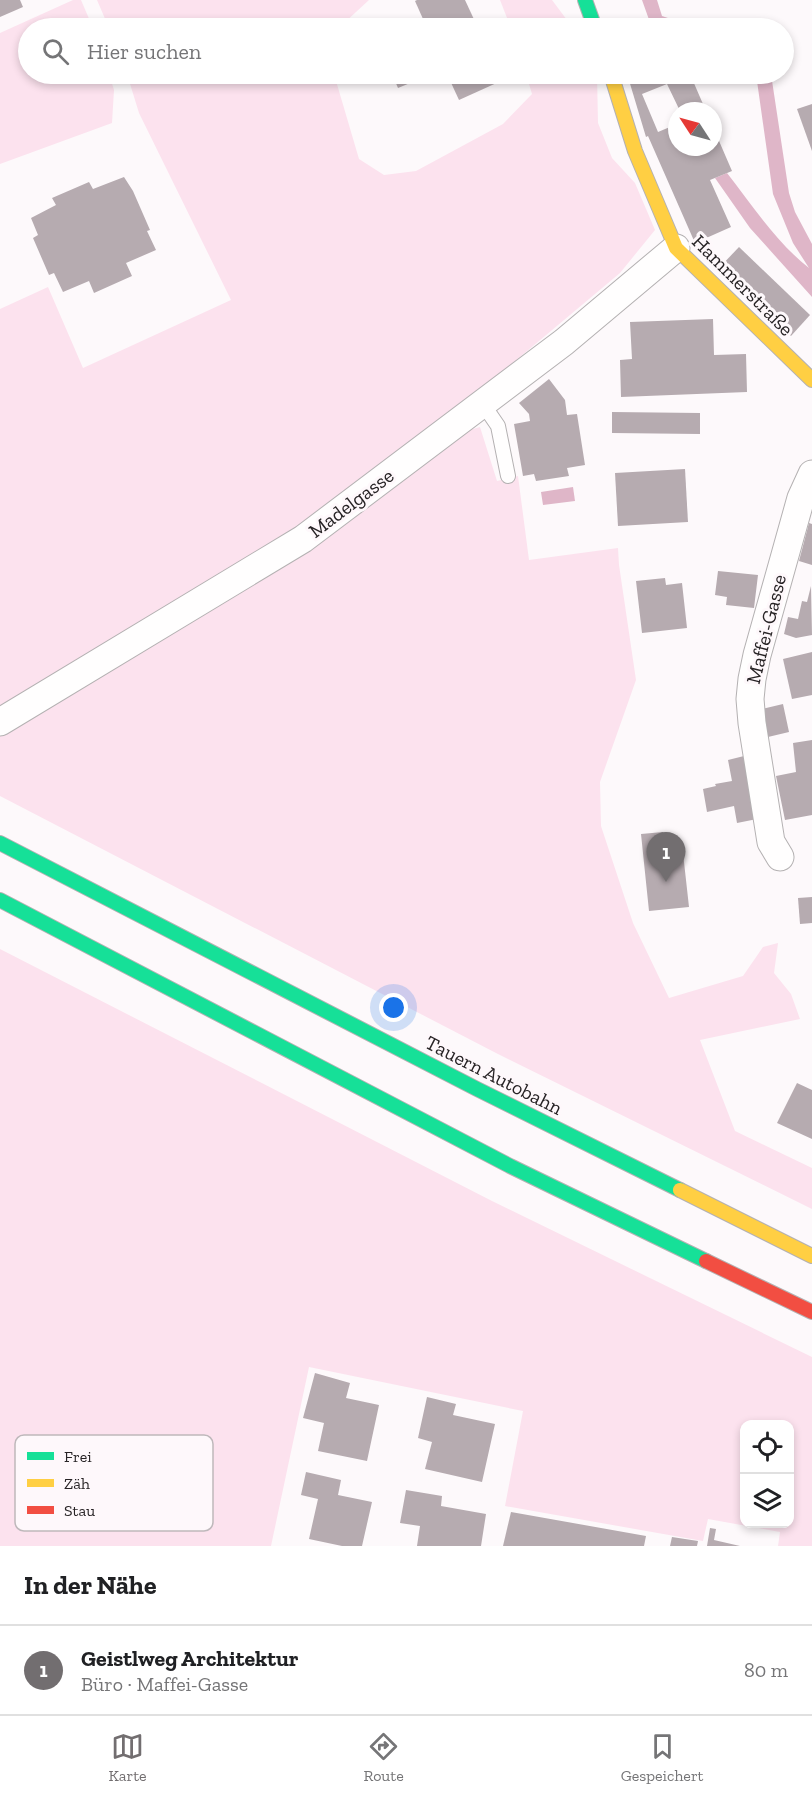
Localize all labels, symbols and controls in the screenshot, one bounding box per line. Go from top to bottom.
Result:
search box [18,18,794,84]
icon: search [39,35,72,68]
text: Hier suchen [87,38,201,65]
north arrow [668,102,722,156]
street label: Hammerstraße [687,229,799,341]
street label: Madelgasse [304,463,398,543]
street label: Maffei-Gasse [741,572,791,686]
pin: 1 [646,832,686,882]
your location [379,993,408,1022]
street label: Tauern Autobahn [422,1030,567,1120]
map controls [740,1420,794,1528]
button: locate [740,1420,794,1474]
legend [15,1435,213,1531]
text: Frei [64,1447,92,1466]
text: Zäh [64,1474,90,1493]
button: layers [740,1474,794,1528]
text: Stau [64,1501,95,1520]
text: In der Nähe [24,1569,156,1601]
text: Geistlweg Architektur [81,1645,299,1672]
text: 1 [39,1658,48,1682]
text: 80 m [744,1658,788,1682]
text: Büro · Maffei-Gasse [81,1672,248,1696]
tab: Karte [108,1730,147,1785]
tab: Route [363,1730,404,1785]
tab: Gespeichert [621,1730,704,1785]

